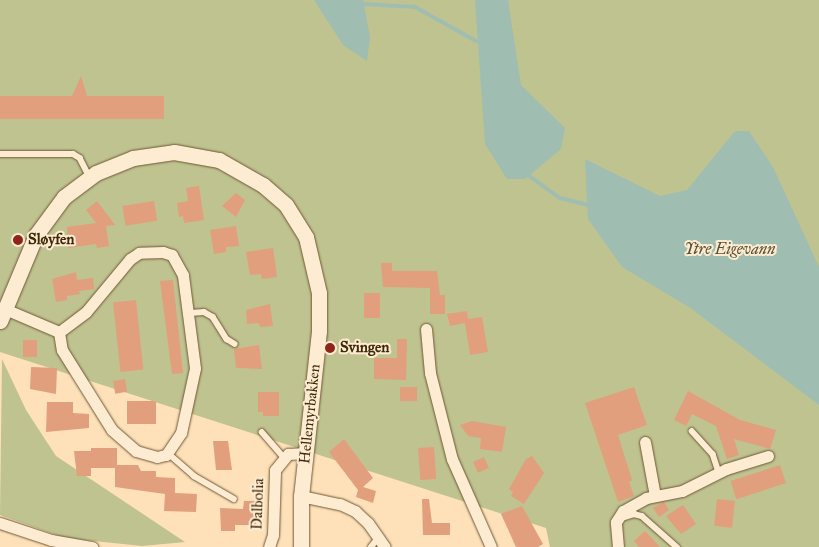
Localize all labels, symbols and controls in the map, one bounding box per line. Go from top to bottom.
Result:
place label: Sløyfen [28,231,74,249]
marker: Sløyfen [12,234,24,246]
water label: Ytre Eigevann [685,239,775,259]
place label: Svingen [340,339,389,357]
marker: Svingen [324,342,336,354]
street label: Hellemyrbakken [296,363,324,465]
street label: Dalbolia [248,478,268,530]

